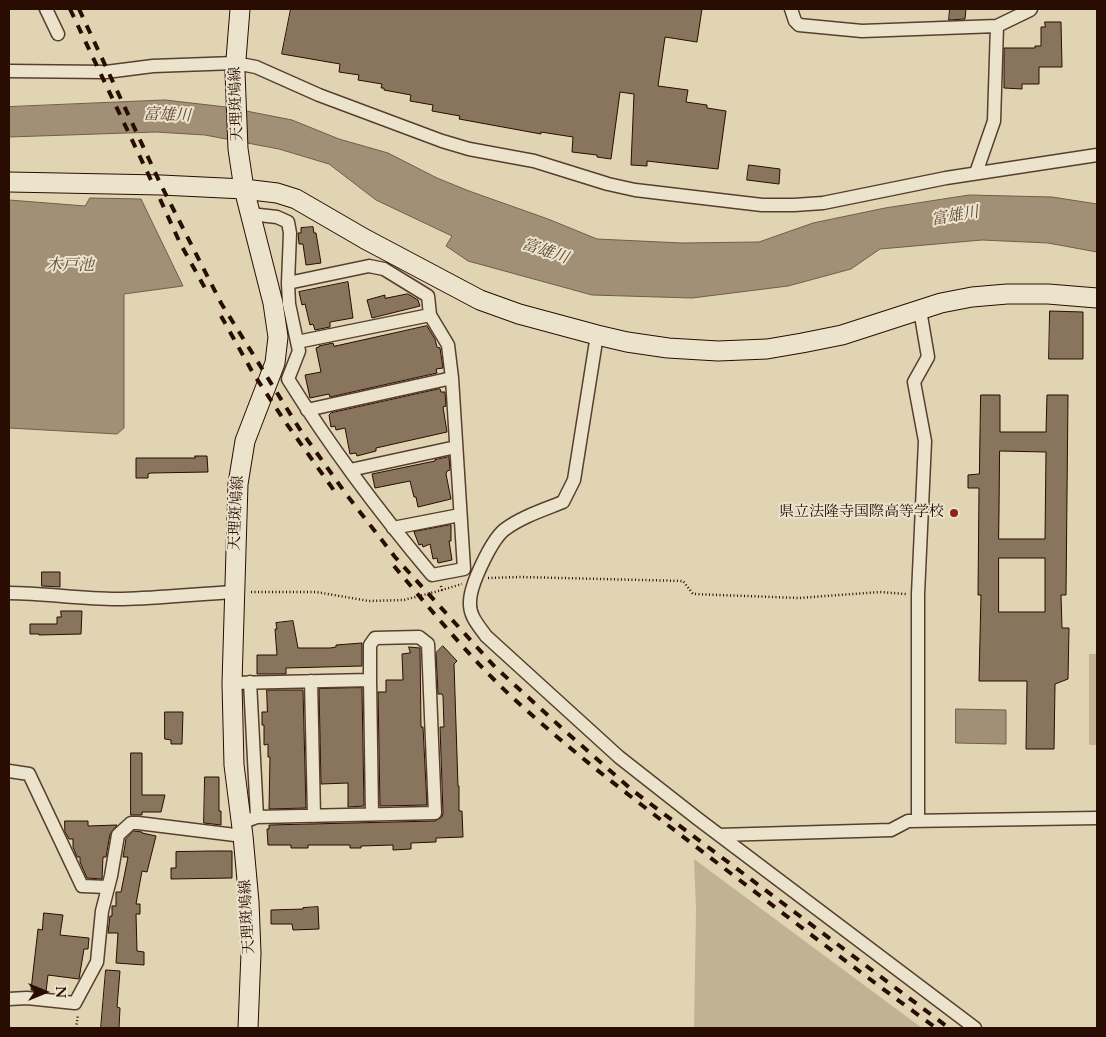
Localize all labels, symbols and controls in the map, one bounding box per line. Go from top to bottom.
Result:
street label: 天理斑鳩線 [227,66,247,142]
water label: 富雄川 [143,106,191,126]
water label: 富雄川 [930,203,980,231]
water label: 富雄川 [519,235,571,269]
water label: 木戸池 [46,256,94,276]
street label: 天理斑鳩線 [226,475,248,551]
place label: 県立法隆寺国際高等学校 [779,504,944,522]
marker: 県立法隆寺国際高等学校 [948,507,960,519]
street label: 天理斑鳩線 [237,879,259,955]
north arrow [20,967,70,1017]
text: N [51,986,70,998]

